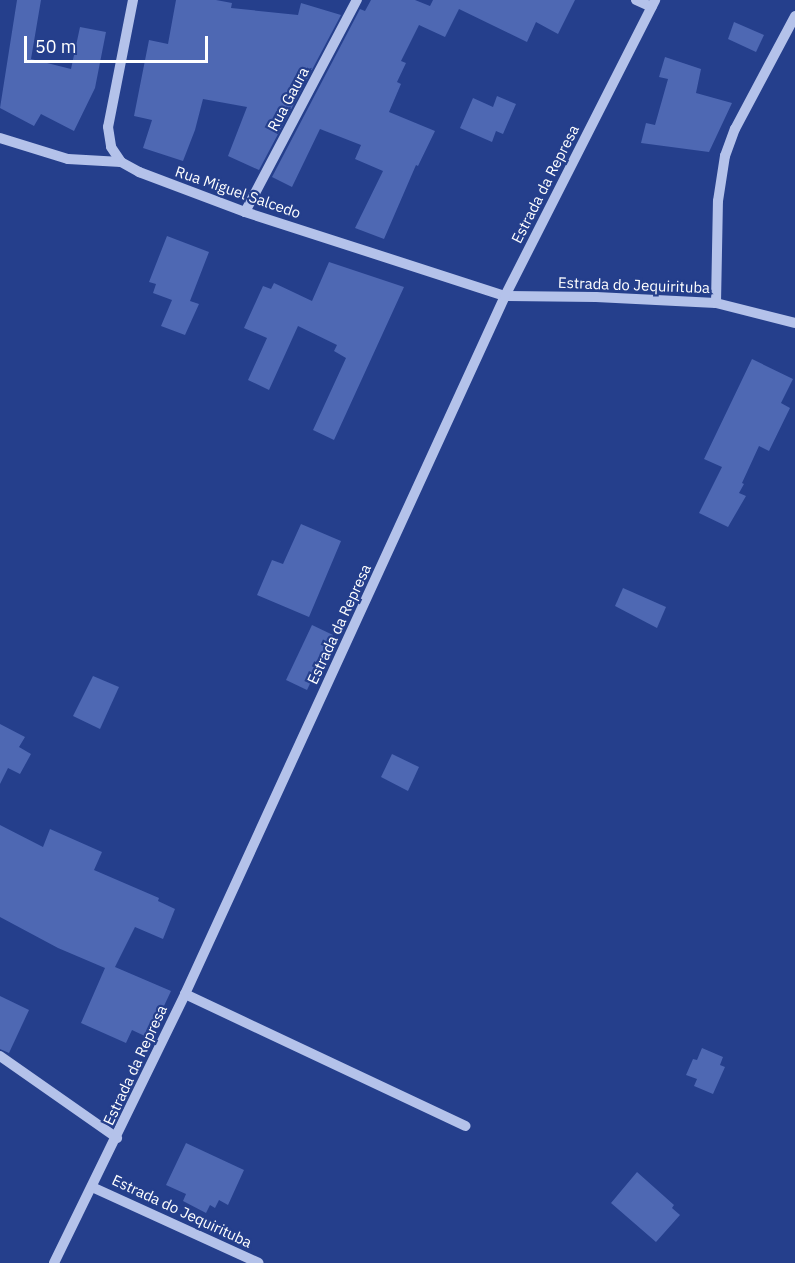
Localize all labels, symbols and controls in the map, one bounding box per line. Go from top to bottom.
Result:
scale bar [27,24,212,62]
text: 50 m [35,35,77,58]
street label: Rua Gaura [264,64,312,134]
street label: Estrada da Represa [507,122,583,246]
street label: Rua Miguel Salcedo [173,162,303,222]
street label: Estrada do Jequirituba [558,273,710,297]
street label: Estrada da Represa [303,561,375,687]
street label: Estrada da Represa [99,1002,171,1128]
street label: Estrada do Jequirituba [109,1171,255,1251]

